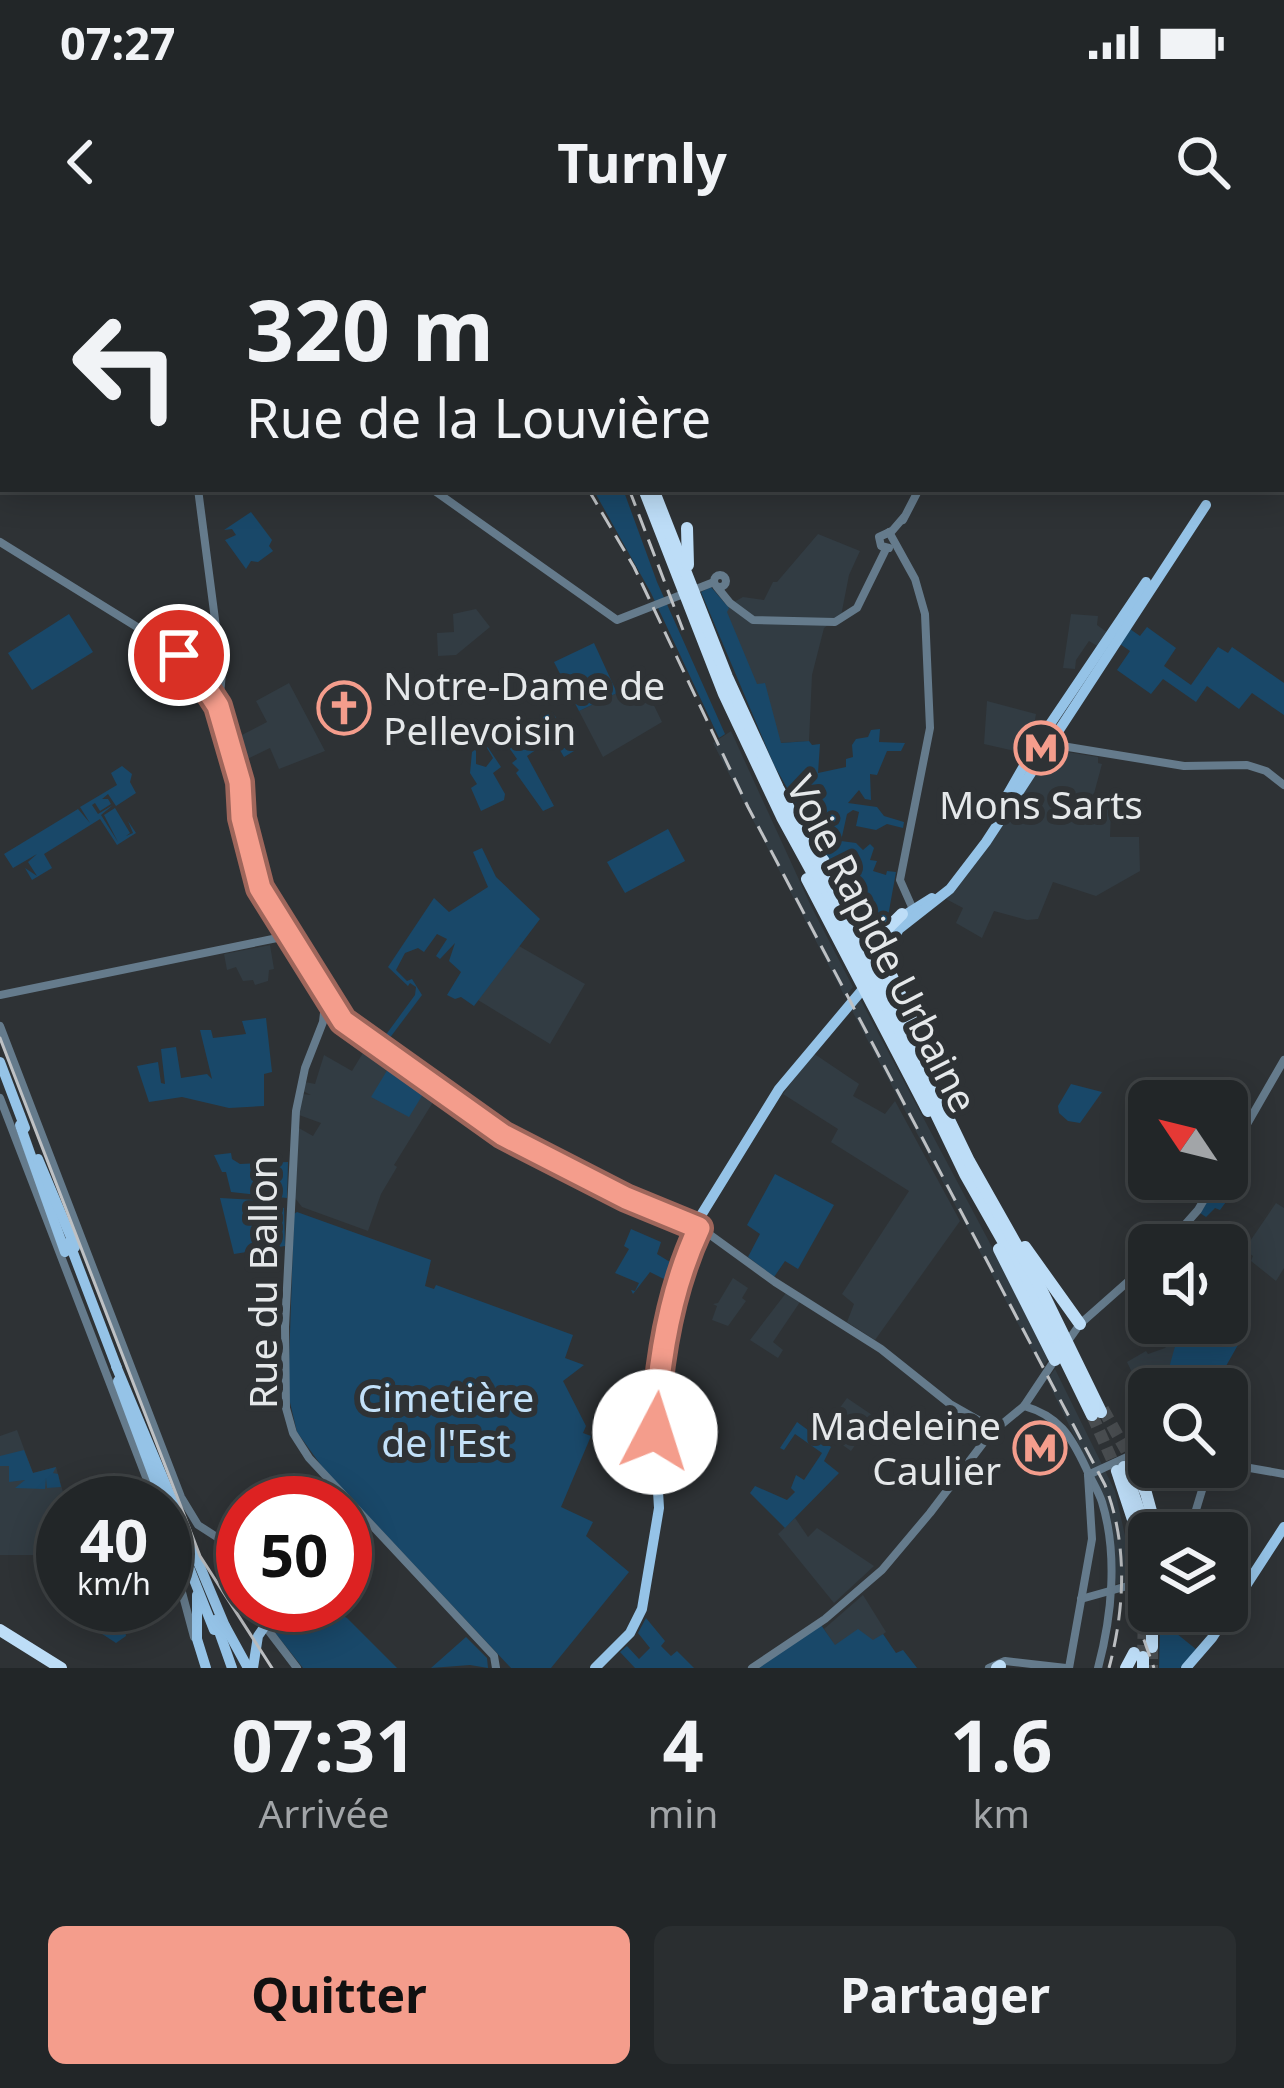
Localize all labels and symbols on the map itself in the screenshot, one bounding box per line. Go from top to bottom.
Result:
pin [128,604,230,706]
place label: Notre-Dame de Pellevoisin [383,658,665,756]
church icon: Notre-Dame de Pellevoisin [316,680,372,736]
metro station icon: Mons Sarts [1013,720,1069,776]
street label: Voie Rapide Urbaine [775,766,991,1121]
place label: Mons Sarts [939,777,1143,830]
north arrow [1128,1080,1248,1200]
street label: Rue du Ballon [235,1155,288,1409]
position arrow [592,1369,718,1495]
park label: Cimetière de l'Est [358,1370,534,1468]
place label: Madeleine Caulier [810,1398,1001,1496]
metro station icon: Madeleine Caulier [1012,1420,1068,1476]
speed limit sign: 50 [216,1476,372,1632]

